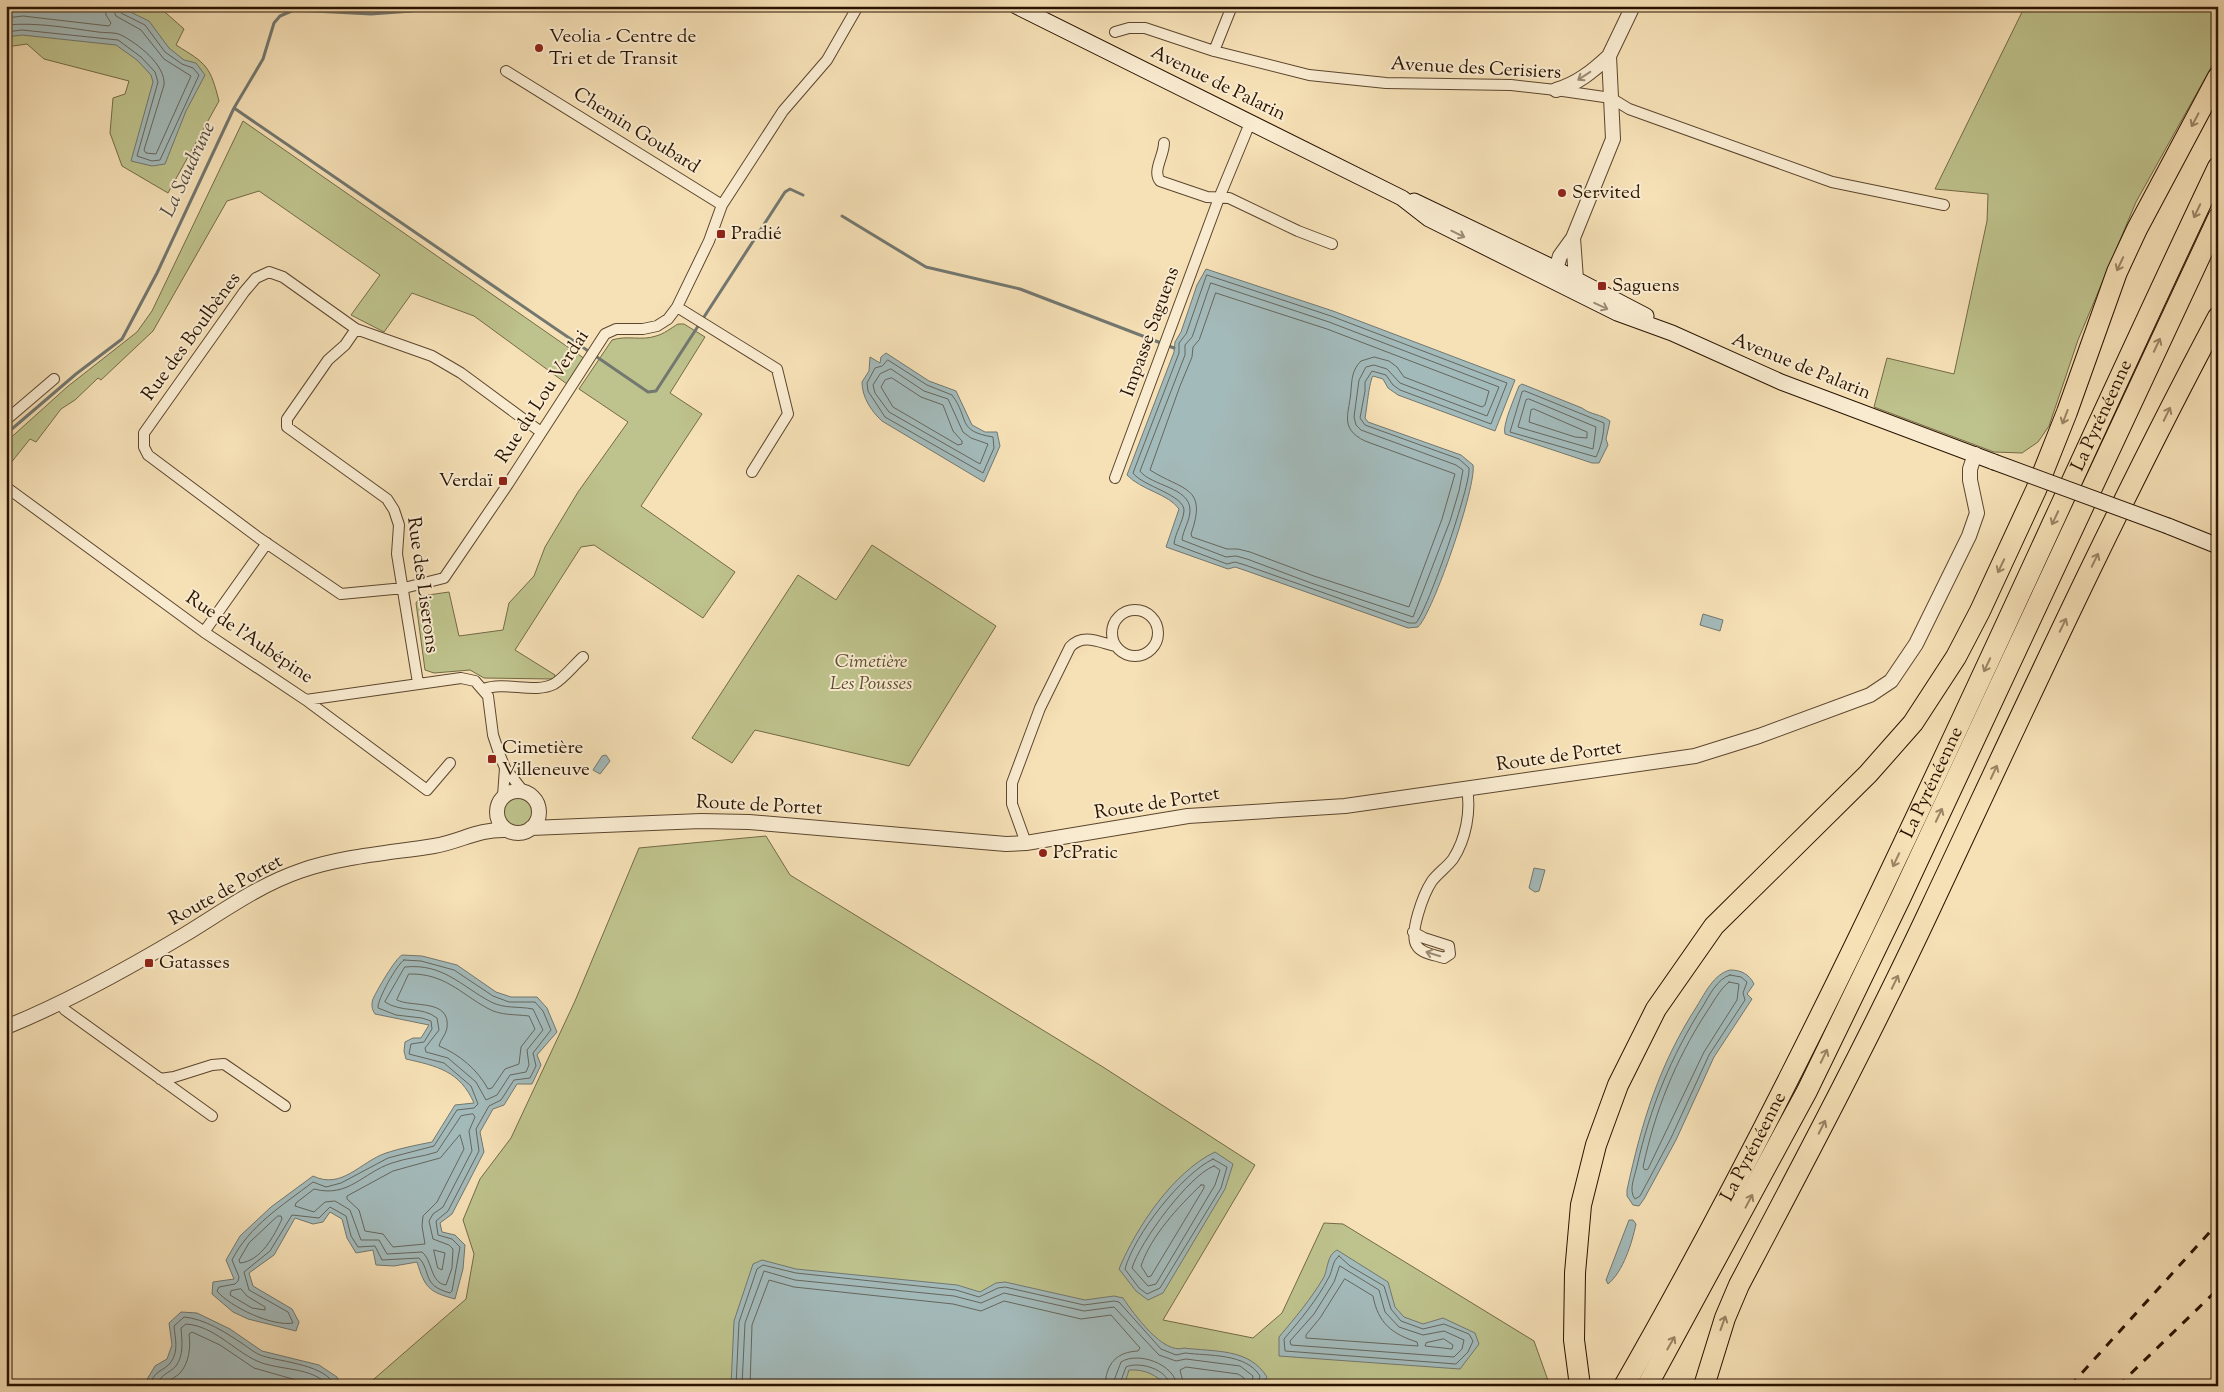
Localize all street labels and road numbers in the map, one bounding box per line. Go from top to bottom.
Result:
street label: Avenue de Palarin [1146,39,1290,129]
street label: Avenue des Cerisiers [1390,51,1562,87]
street label: Chemin Goubard [567,81,705,181]
street label: Impasse Saguens [1115,263,1187,401]
street label: Rue des Boulbènes [136,267,248,407]
street label: Rue du Lou Verdai [490,325,596,469]
street label: Avenue de Palarin [1727,327,1875,407]
street label: La Pyrénéenne [2065,355,2139,476]
street label: Rue des Liserons [399,515,445,655]
street label: Rue de l'Aubépine [180,585,318,691]
street label: La Pyrénéenne [1895,722,1970,843]
street label: Route de Portet [1495,735,1624,779]
street label: Route de Portet [1092,781,1222,827]
street label: Route de Portet [695,789,823,823]
street label: Route de Portet [164,848,288,933]
street label: La Pyrénéenne [1714,1087,1793,1207]

